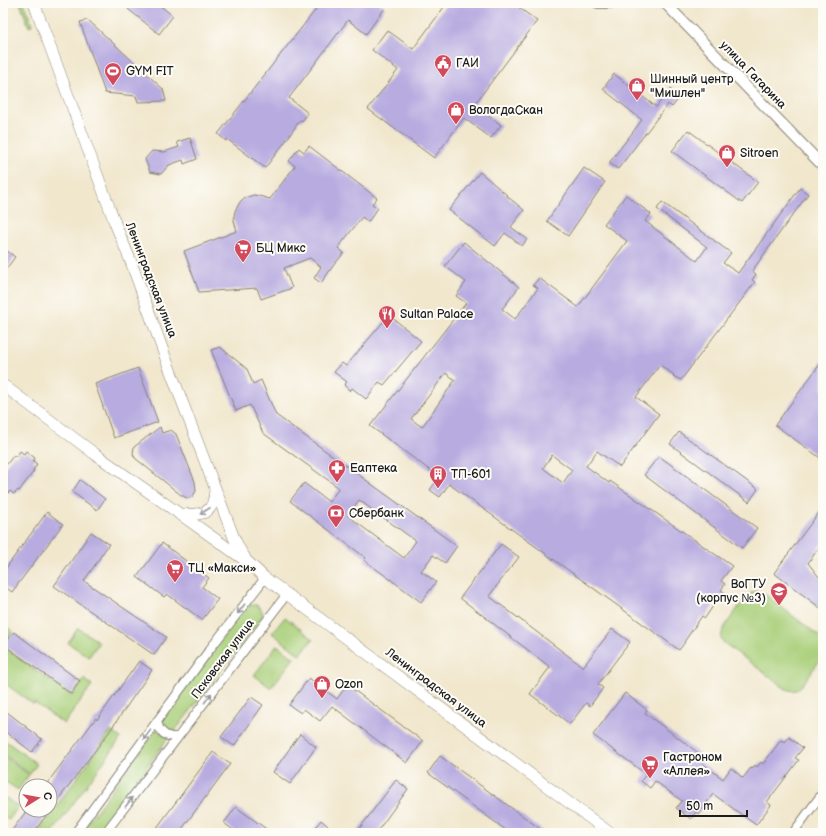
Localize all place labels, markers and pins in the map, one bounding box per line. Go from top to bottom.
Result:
public building icon: ГАИ [433,53,453,78]
place label: ГАИ [456,56,479,71]
sports icon: GYM FIT [103,61,123,86]
place label: GYM FIT [126,64,174,79]
place label: Шинный центр "Мишлен" [650,72,734,101]
shop icon: Шинный центр "Мишлен" [627,76,647,101]
shop icon: ВологдаСкан [446,100,466,125]
place label: ВологдаСкан [469,103,543,118]
shop icon: Sitroen [717,143,737,168]
place label: Sitroen [740,146,779,161]
supermarket icon: БЦ Микс [233,238,253,263]
place label: БЦ Микс [256,241,306,256]
restaurant icon: Sultan Palace [377,304,397,329]
place label: Sultan Palace [400,307,474,322]
pharmacy icon: Еаптека [327,458,347,483]
place label: Еаптека [350,461,397,476]
building icon: ТП-601 [428,464,448,489]
place label: ТП-601 [451,467,490,482]
bank icon: Сбербанк [326,503,346,528]
place label: Сбербанк [349,506,405,521]
supermarket icon: ТЦ «Макси» [165,558,185,583]
place label: ТЦ «Макси» [188,561,257,576]
place label: ВоГТУ (корпус №3) [696,577,766,606]
school or university icon: ВоГТУ (корпус №3) [769,581,789,606]
shop icon: Ozon [312,674,332,699]
place label: Ozon [335,677,363,692]
place label: Гастроном «Аллея» [663,750,722,779]
supermarket icon: Гастроном «Аллея» [640,754,660,779]

